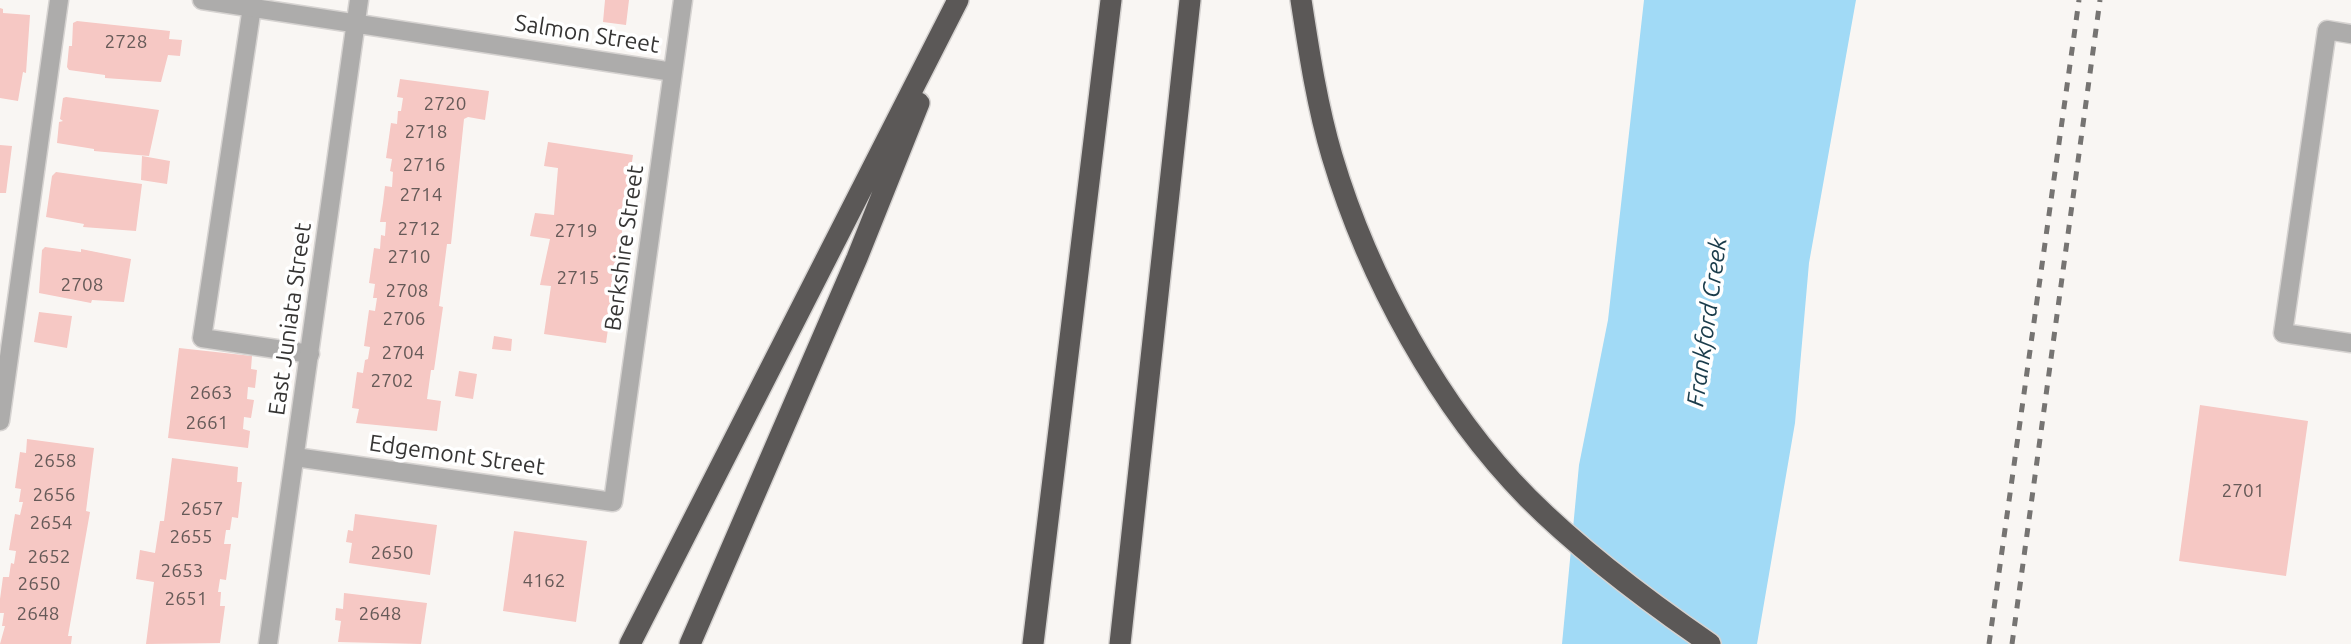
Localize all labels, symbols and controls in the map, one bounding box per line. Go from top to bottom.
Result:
street label: Salmon Street [513,9,661,59]
house number: 2728 [105,31,147,53]
house number: 2720 [424,93,466,115]
house number: 2718 [405,121,447,143]
house number: 2716 [403,154,445,176]
street label: Berkshire Street [599,163,649,333]
house number: 2714 [400,184,442,206]
house number: 2712 [398,218,440,240]
house number: 2719 [555,220,597,242]
street label: East Juniata Street [263,221,317,417]
water label: Frankford Creek [1681,236,1733,408]
house number: 2710 [388,246,430,268]
house number: 2715 [557,267,599,289]
house number: 2708 [61,274,103,296]
house number: 2708 [386,280,428,302]
house number: 2706 [383,308,425,330]
house number: 2704 [382,342,424,364]
house number: 2702 [371,370,413,392]
house number: 2663 [190,382,232,404]
house number: 2661 [186,412,228,434]
street label: Edgemont Street [367,429,547,481]
house number: 2658 [34,450,76,472]
house number: 2701 [2222,480,2264,502]
house number: 2656 [33,484,75,506]
house number: 2657 [181,498,223,520]
house number: 2654 [30,512,72,534]
house number: 2655 [170,526,212,548]
house number: 2650 [371,542,413,564]
house number: 2652 [28,546,70,568]
house number: 2653 [161,560,203,582]
house number: 4162 [523,570,565,592]
house number: 2650 [18,573,60,595]
house number: 2651 [165,588,207,610]
house number: 2648 [17,603,59,625]
house number: 2648 [359,603,401,625]

